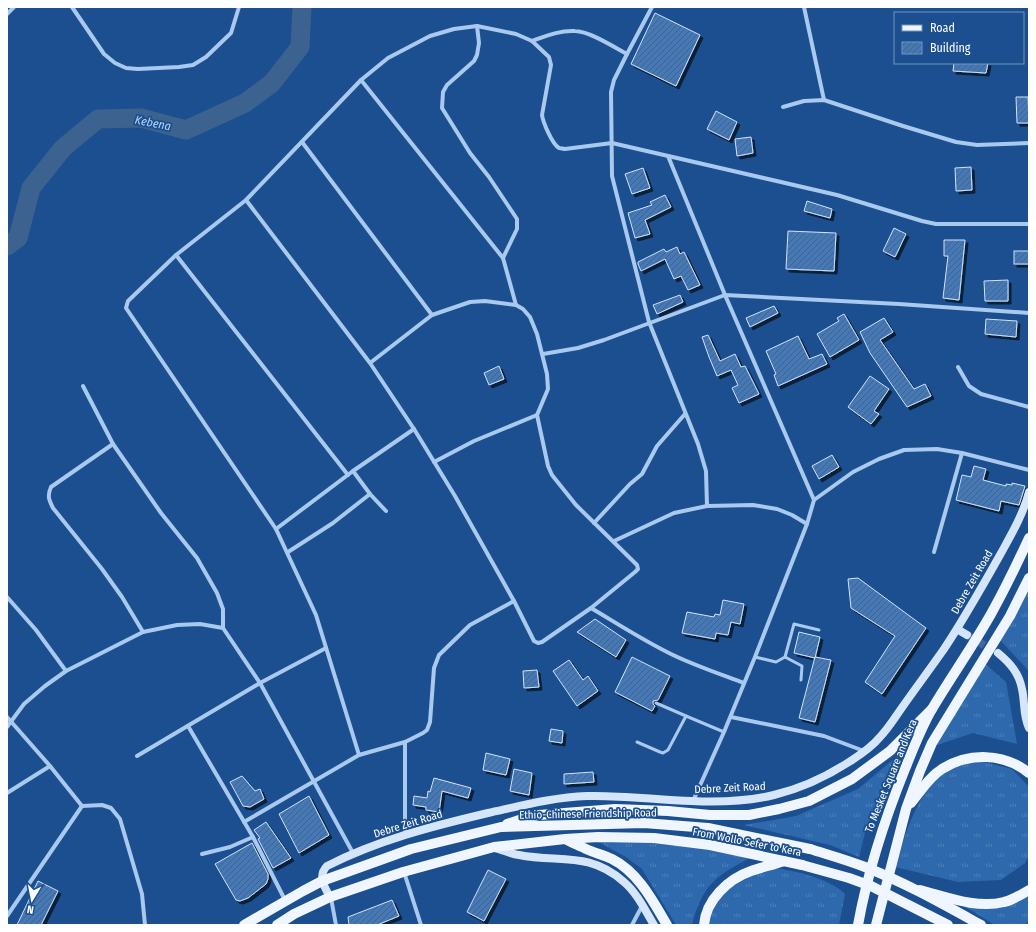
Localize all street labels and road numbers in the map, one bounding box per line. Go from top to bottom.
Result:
street label: Debre Zeit Road [949,548,995,616]
street label: To Mesket Square and Kera [862,717,920,835]
street label: Debre Zeit Road [694,780,766,796]
street label: Ethio-Chinese Friendship Road [519,806,657,822]
street label: Debre Zeit Road [372,807,444,841]
street label: From Wollo Sefer to Kera [691,825,803,859]

